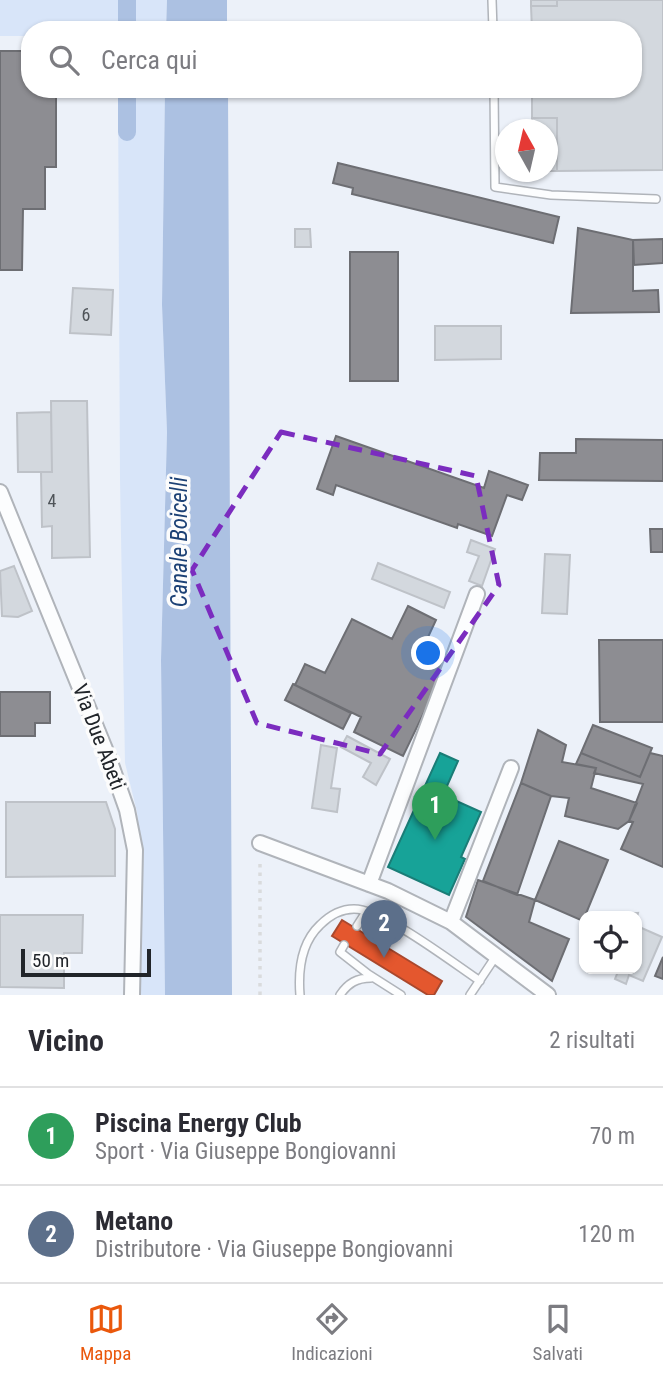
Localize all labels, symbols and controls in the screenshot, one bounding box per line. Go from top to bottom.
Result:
search box [21,21,642,98]
icon: search [45,41,83,79]
text: Cerca qui [101,45,198,75]
north arrow [495,119,558,182]
house number: 6 [82,304,90,325]
water label: Canale Boicelli [166,476,193,607]
house number: 4 [48,490,57,511]
your location [411,636,445,670]
street label: Via Due Abeti [68,681,130,793]
pin: 1 [412,782,458,840]
pin: 2 [361,900,407,958]
map controls [579,911,642,974]
button: locate [579,911,642,974]
scale bar [21,946,150,978]
text: 50 m [32,949,69,972]
text: Vicino [28,1023,104,1058]
text: 2 risultati [549,1027,635,1054]
text: Piscina Energy Club [95,1108,302,1138]
text: 1 [45,1123,57,1150]
text: 70 m [590,1123,635,1150]
text: Sport · Via Giuseppe Bongiovanni [95,1138,396,1165]
text: Metano [95,1206,173,1236]
text: 2 [45,1221,57,1248]
text: 120 m [578,1221,635,1248]
text: Distributore · Via Giuseppe Bongiovanni [95,1236,453,1263]
tab: Mappa [80,1300,131,1365]
tab: Indicazioni [291,1300,373,1365]
tab: Salvati [533,1300,583,1365]

